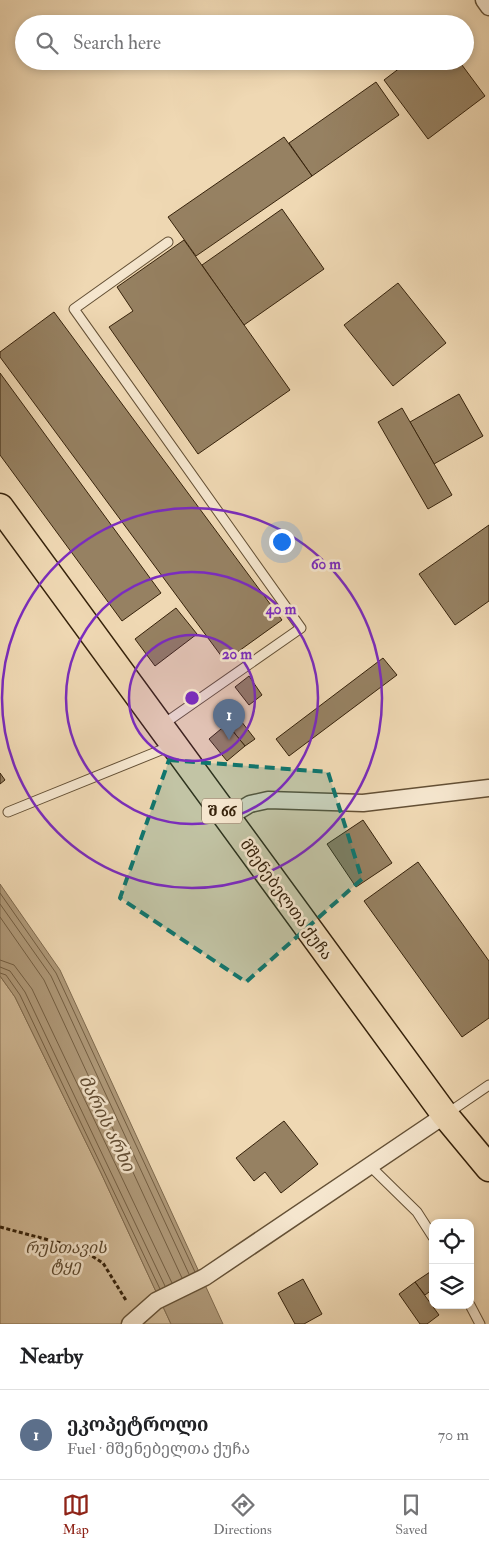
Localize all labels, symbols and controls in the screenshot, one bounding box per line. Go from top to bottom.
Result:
search box [15,15,474,70]
icon: search [33,29,61,57]
text: Search here [73,31,161,55]
your location [269,529,295,555]
text: 60 m [311,555,341,574]
text: 40 m [265,600,297,619]
text: 20 m [222,645,252,664]
centre of rings [183,689,201,707]
pin: 1 [213,699,245,740]
road number: შ 66 [202,798,242,824]
street label: მშენებელთა ქუჩა [236,835,337,964]
water label: მარის არხი [73,1071,141,1177]
map controls [429,1219,474,1309]
button: locate [429,1219,474,1264]
park label: რუსთავის ტყე [25,1238,107,1276]
button: layers [429,1264,474,1309]
text: Nearby [20,1343,83,1370]
text: ეკოპეტროლი [67,1413,208,1437]
text: 1 [33,1425,39,1445]
text: 70 m [438,1425,469,1445]
text: Fuel · მშენებელთა ქუჩა [67,1439,250,1459]
tab: Map [62,1491,90,1538]
tab: Directions [213,1491,272,1538]
tab: Saved [395,1491,427,1538]

